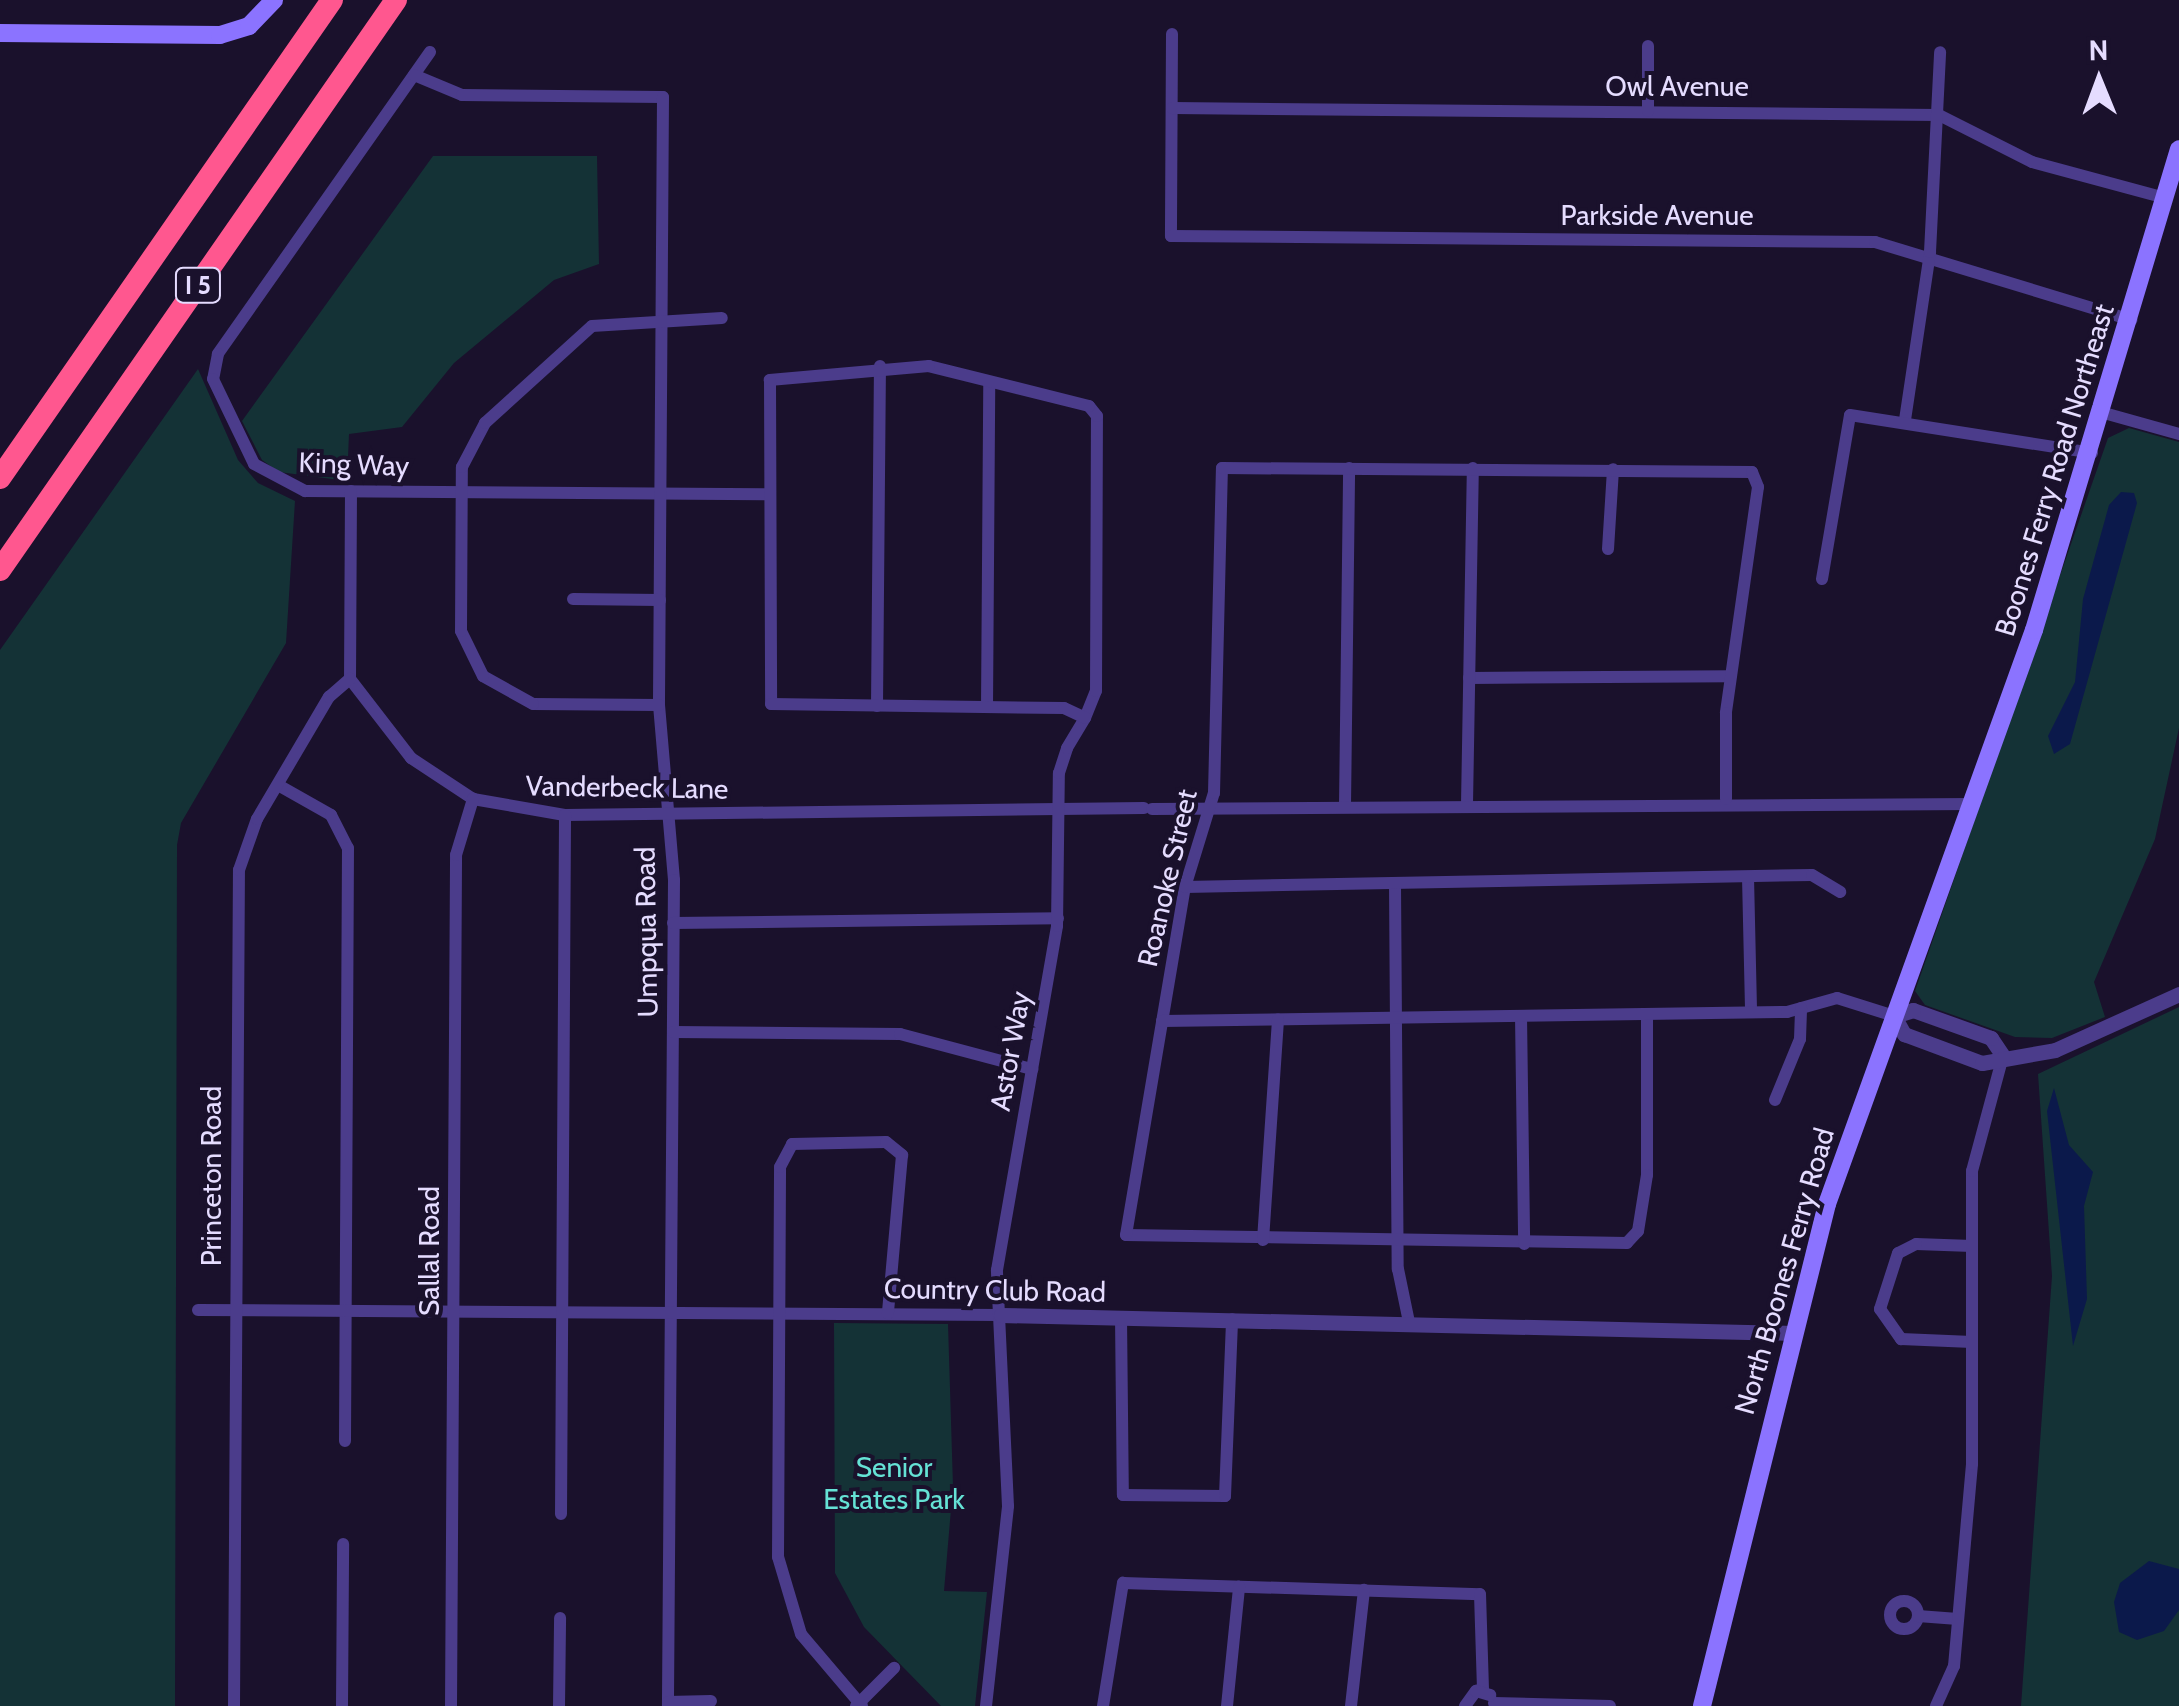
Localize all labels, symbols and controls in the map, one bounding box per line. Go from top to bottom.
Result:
north arrow [2049,30,2149,130]
text: N [2088,33,2109,67]
street label: Owl Avenue [1605,69,1749,103]
street label: Parkside Avenue [1561,198,1753,232]
road number: I 5 [173,265,223,305]
street label: Boones Ferry Road Northeast [1987,300,2121,640]
street label: King Way [298,445,410,483]
street label: Vanderbeck Lane [525,768,729,806]
street label: Roanoke Street [1130,786,1204,970]
street label: Umpqua Road [628,846,664,1018]
street label: Astor Way [983,988,1037,1114]
street label: Princeton Road [194,1086,228,1266]
street label: North Boones Ferry Road [1727,1124,1841,1418]
street label: Sallal Road [412,1186,446,1316]
street label: Country Club Road [884,1271,1106,1309]
park label: Senior Estates Park [823,1450,965,1516]

